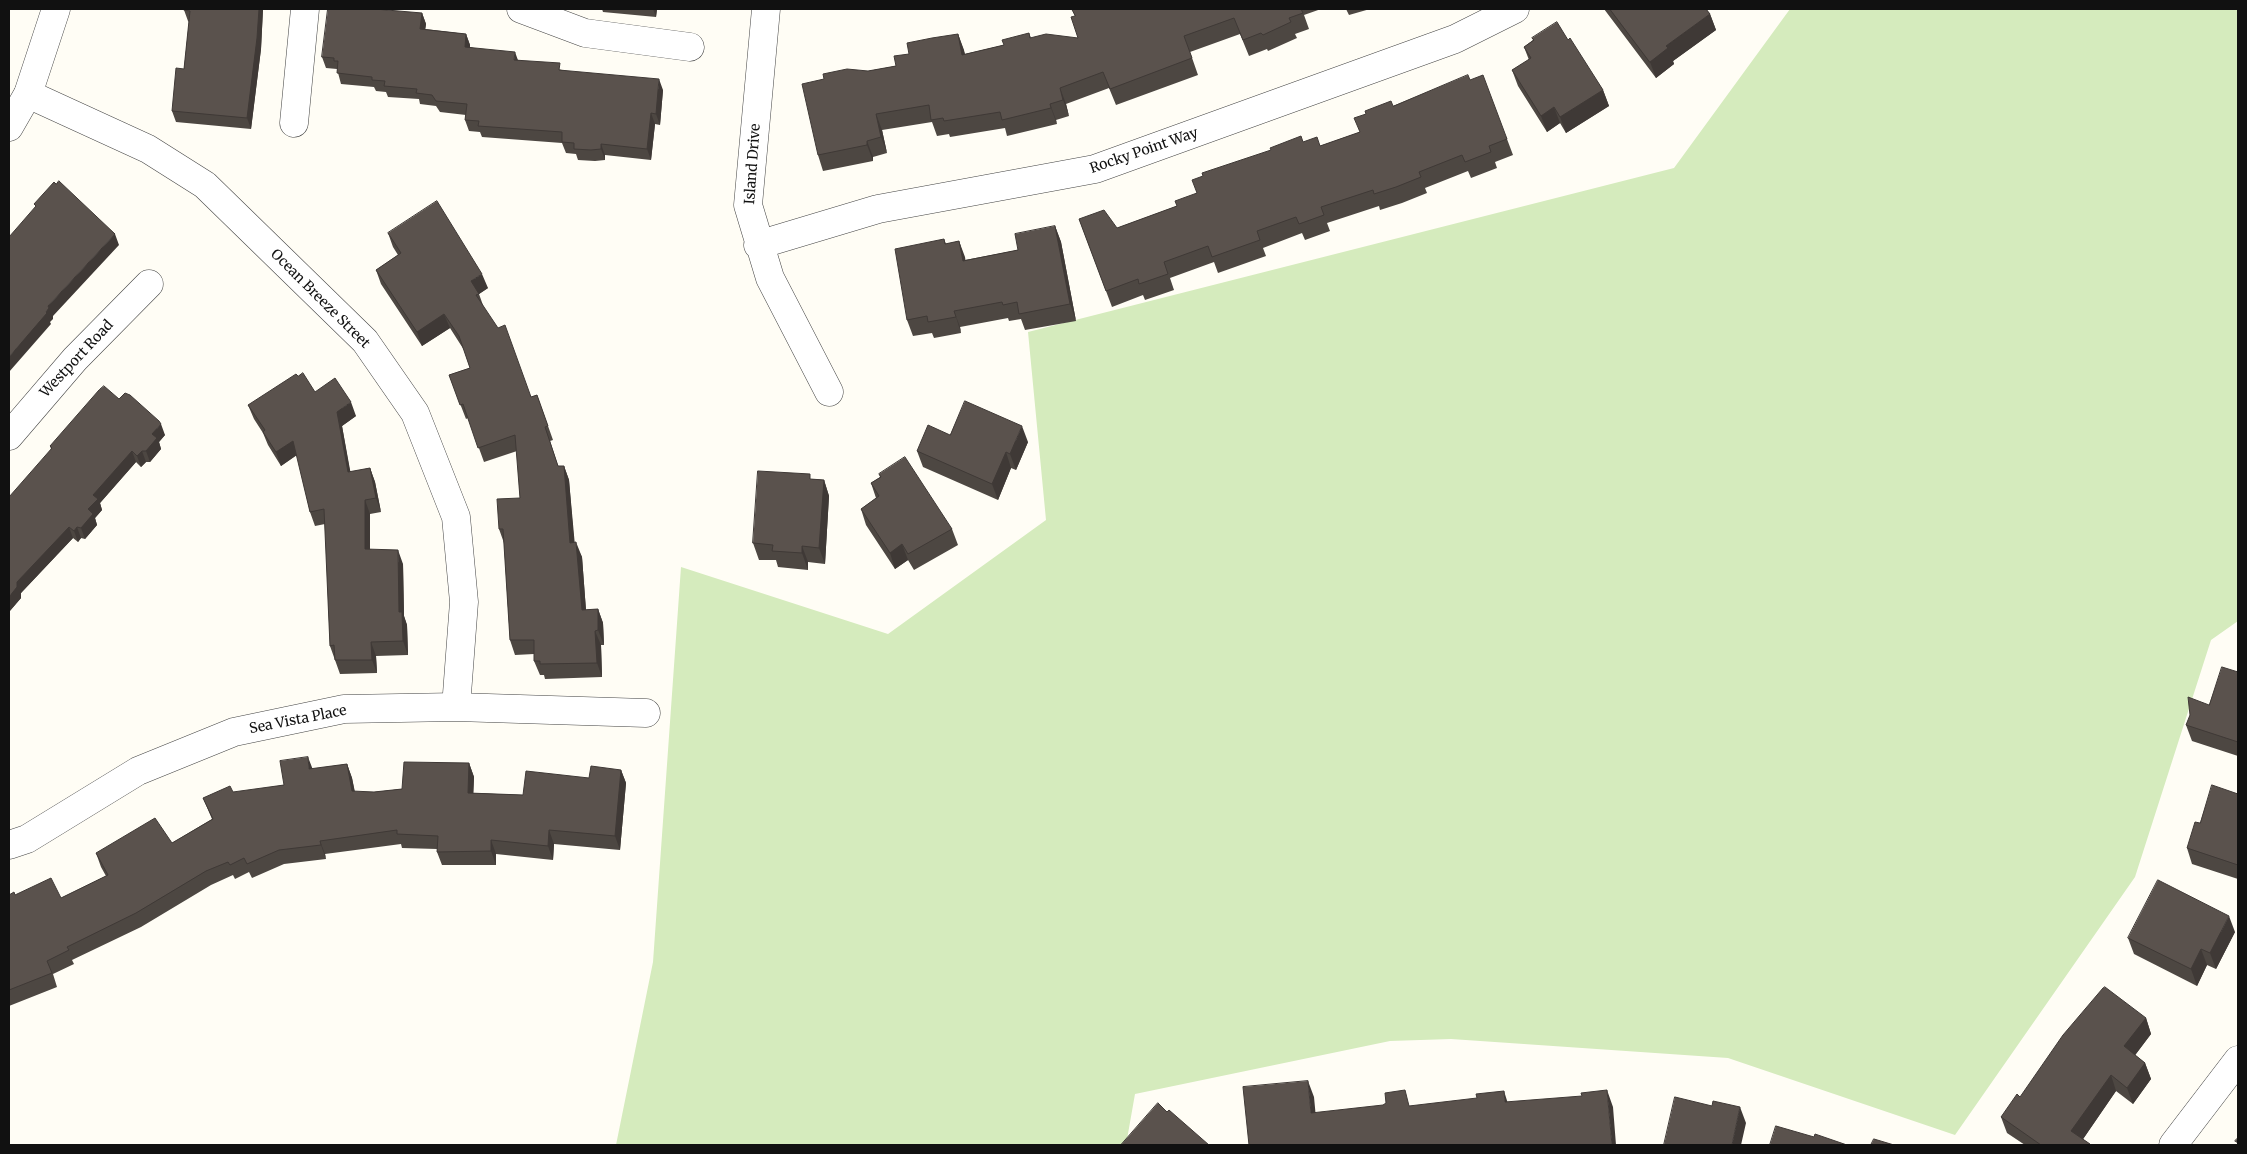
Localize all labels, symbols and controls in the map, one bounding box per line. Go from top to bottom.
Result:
street label: Island Drive [742,123,764,205]
street label: Rocky Point Way [1088,125,1200,177]
street label: Ocean Breeze Street [267,246,373,352]
street label: Westport Road [37,317,117,401]
street label: Sea Vista Place [248,702,348,738]

